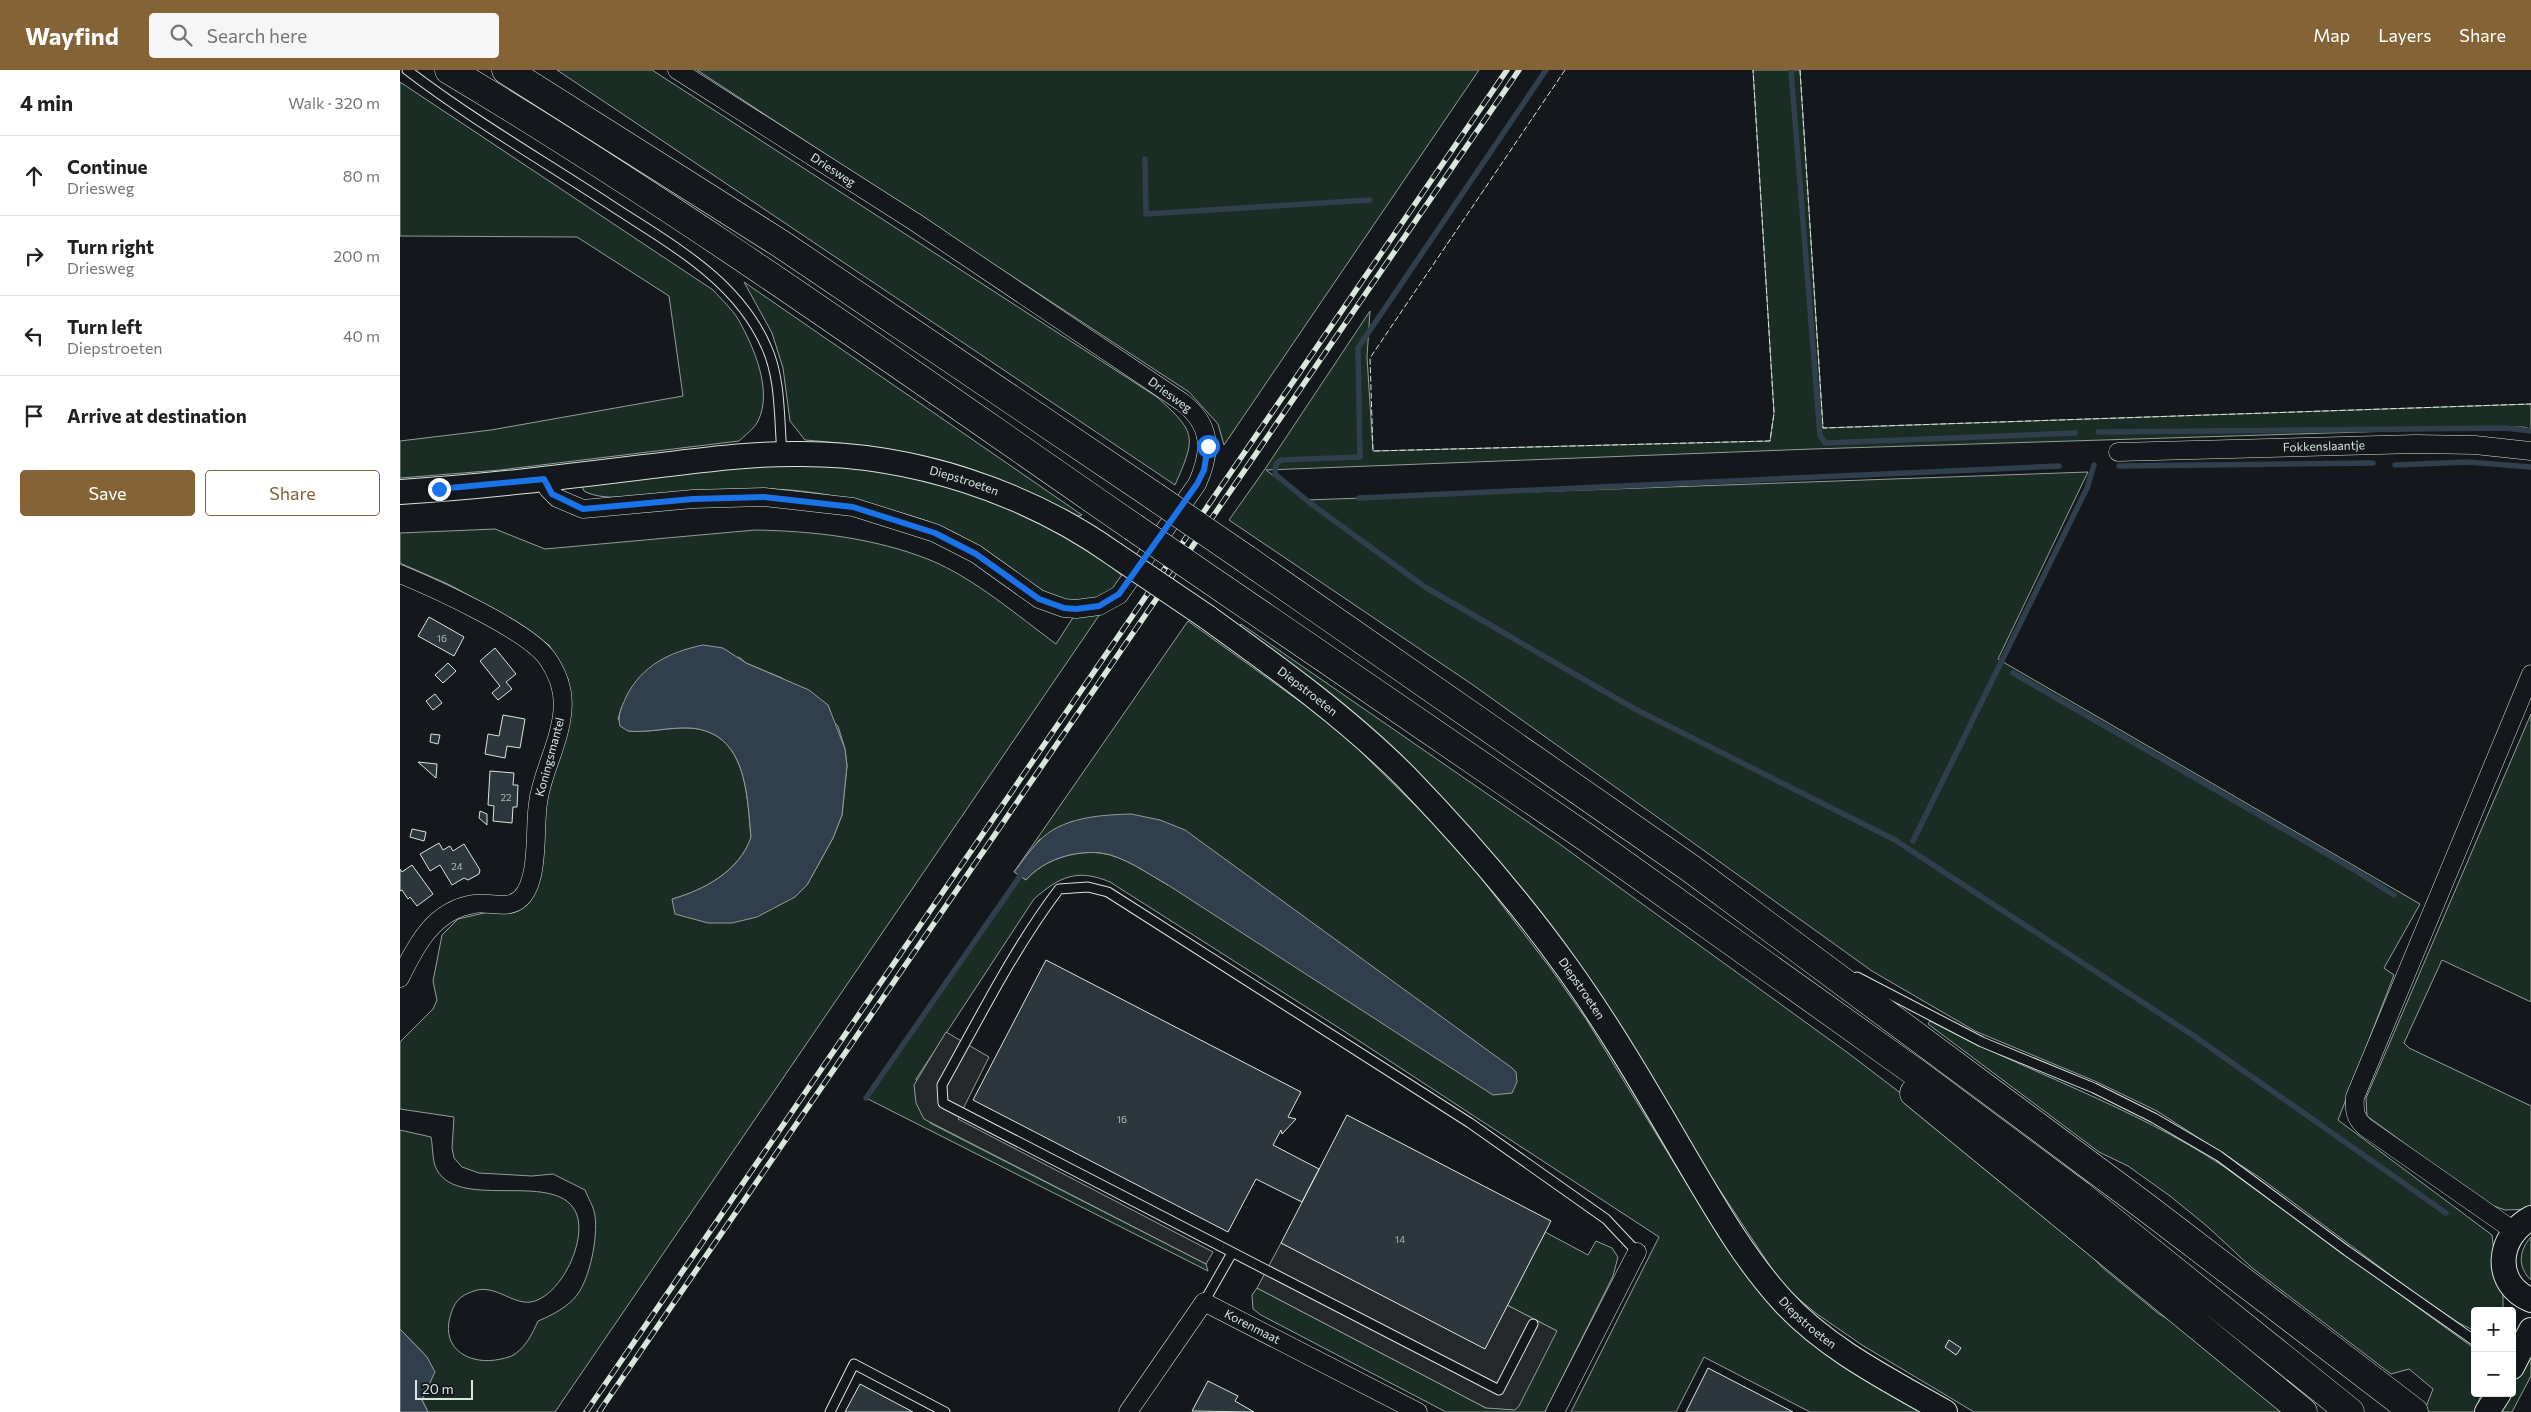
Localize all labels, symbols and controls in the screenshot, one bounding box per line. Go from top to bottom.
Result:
search box [149,13,499,58]
text: Wayfind [25,21,119,50]
icon: search [167,21,195,49]
text: Search here [207,24,307,47]
text: Map [2313,24,2350,46]
text: Layers [2378,24,2431,46]
text: Share [2459,24,2506,46]
text: 4 min [20,90,73,115]
text: Walk · 320 m [288,93,380,112]
street label: Driesweg [809,150,859,189]
text: Continue [67,155,147,178]
icon: ahead [20,162,48,190]
text: 80 m [343,166,380,185]
text: Driesweg [67,178,134,197]
text: Turn right [67,235,154,258]
icon: right [20,242,48,270]
text: 200 m [333,246,380,265]
text: Driesweg [67,258,134,277]
text: Turn left [67,315,142,338]
icon: left [20,322,48,350]
text: 40 m [343,326,380,345]
text: Diepstroeten [67,338,163,357]
street label: Driesweg [1146,374,1196,415]
icon: arrive [20,402,48,430]
text: Arrive at destination [67,404,247,427]
route start [1197,435,1220,458]
street label: Fokkenslaantje [2283,437,2365,454]
street label: Diepstroeten [928,462,1001,498]
button: Save [20,470,195,516]
button: Share [205,470,380,516]
route end [428,478,451,501]
house number: 16 [437,632,447,644]
street label: Diepstroeten [1275,663,1341,718]
street label: Koningsmantel [532,716,566,798]
house number: 22 [500,791,512,803]
house number: 24 [451,860,463,872]
street label: Diepstroeten [1556,955,1608,1022]
house number: 16 [1117,1113,1127,1125]
house number: 14 [1395,1233,1405,1245]
street label: Diepstroeten [1777,1293,1839,1351]
street label: Korenmaat [1223,1306,1283,1346]
map controls [2471,1307,2516,1397]
button: + [2471,1307,2516,1352]
button: − [2471,1352,2516,1397]
scale bar [415,1377,472,1400]
text: 20 m [422,1380,454,1397]

